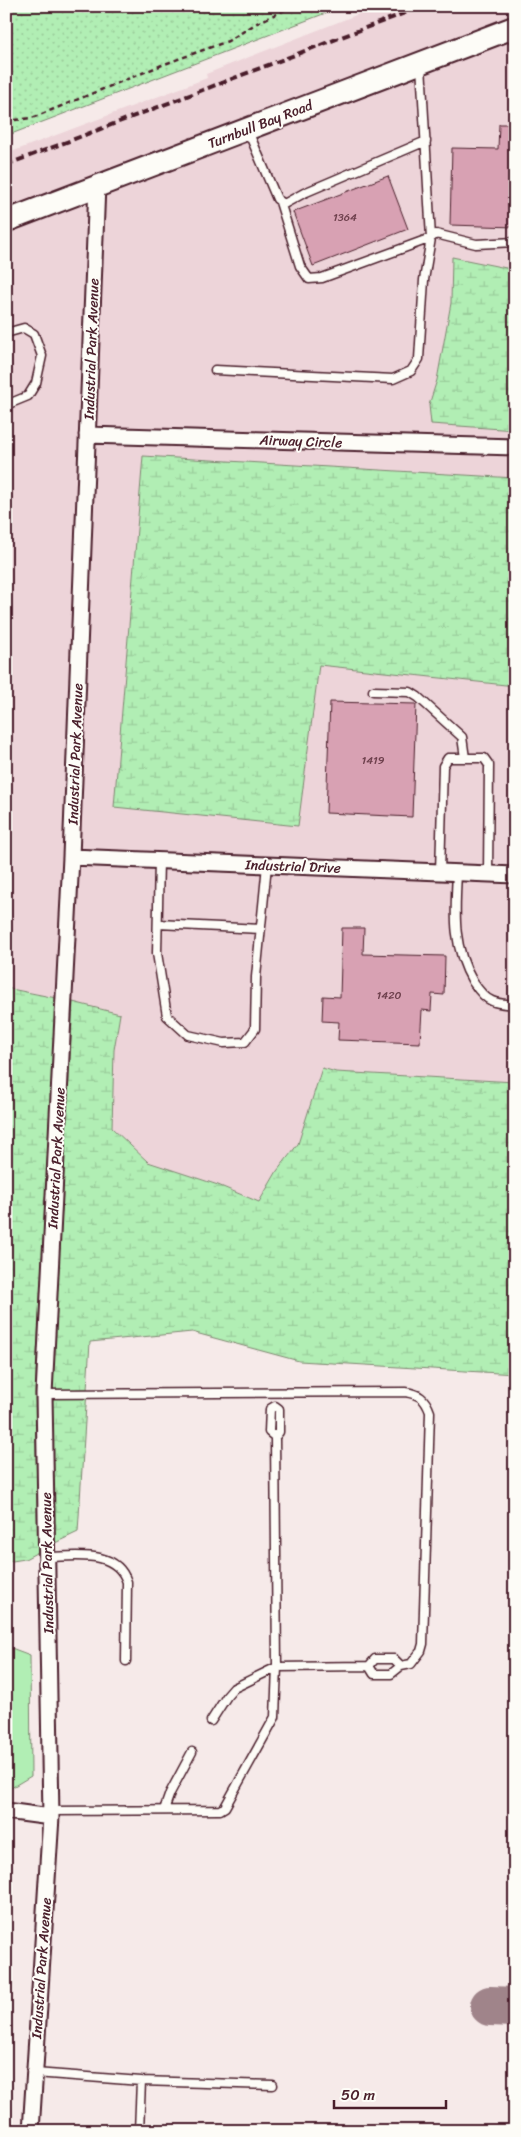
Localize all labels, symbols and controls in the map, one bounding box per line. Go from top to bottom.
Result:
street label: Turnbull Bay Road [204,92,318,156]
house number: 1364 [333,208,357,227]
street label: Industrial Park Avenue [77,278,106,421]
street label: Airway Circle [258,428,343,455]
street label: Industrial Park Avenue [61,683,90,826]
house number: 1419 [361,751,385,770]
street label: Industrial Drive [244,852,341,881]
house number: 1420 [377,986,401,1005]
street label: Industrial Park Avenue [40,1087,73,1230]
street label: Industrial Park Avenue [34,1492,61,1635]
street label: Industrial Park Avenue [24,1897,59,2041]
scale bar [334,2077,446,2109]
text: 50 m [341,2082,376,2108]

